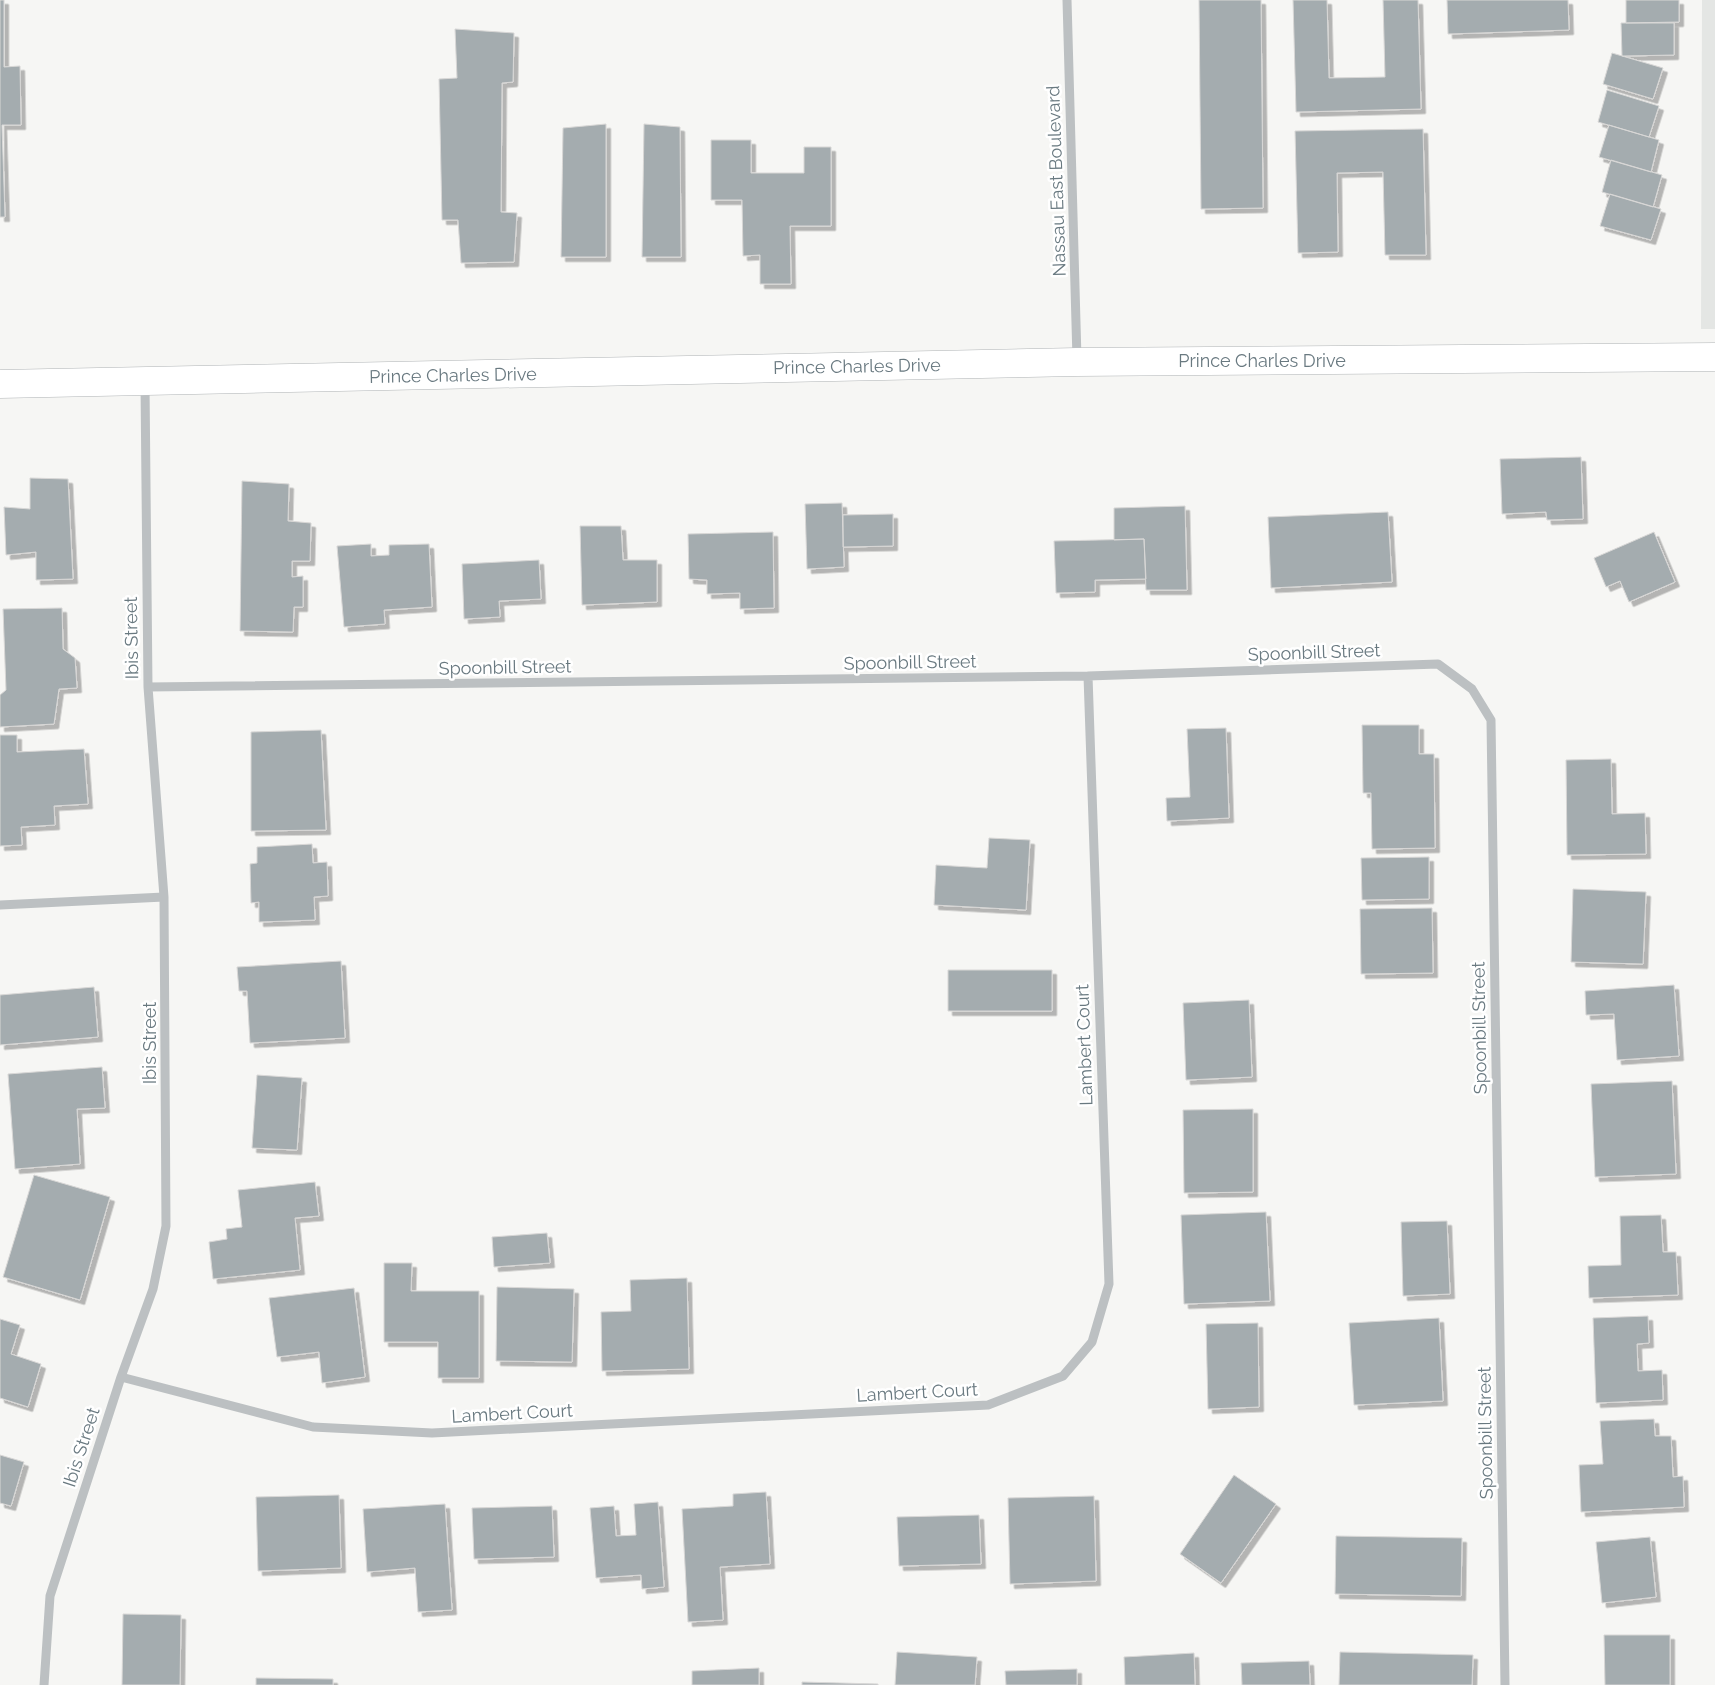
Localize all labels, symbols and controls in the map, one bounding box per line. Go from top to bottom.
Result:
street label: Nassau East Boulevard [1042,85,1070,277]
street label: Prince Charles Drive [1178,350,1346,371]
street label: Prince Charles Drive [773,354,941,378]
street label: Prince Charles Drive [369,363,537,387]
street label: Ibis Street [120,596,142,680]
street label: Spoonbill Street [1247,639,1381,665]
street label: Spoonbill Street [843,650,977,674]
street label: Spoonbill Street [438,655,572,679]
street label: Spoonbill Street [1467,961,1491,1095]
street label: Lambert Court [1071,984,1097,1106]
street label: Ibis Street [139,1002,160,1084]
street label: Spoonbill Street [1473,1366,1497,1500]
street label: Lambert Court [856,1378,978,1406]
street label: Lambert Court [451,1399,573,1427]
street label: Ibis Street [58,1404,104,1490]

